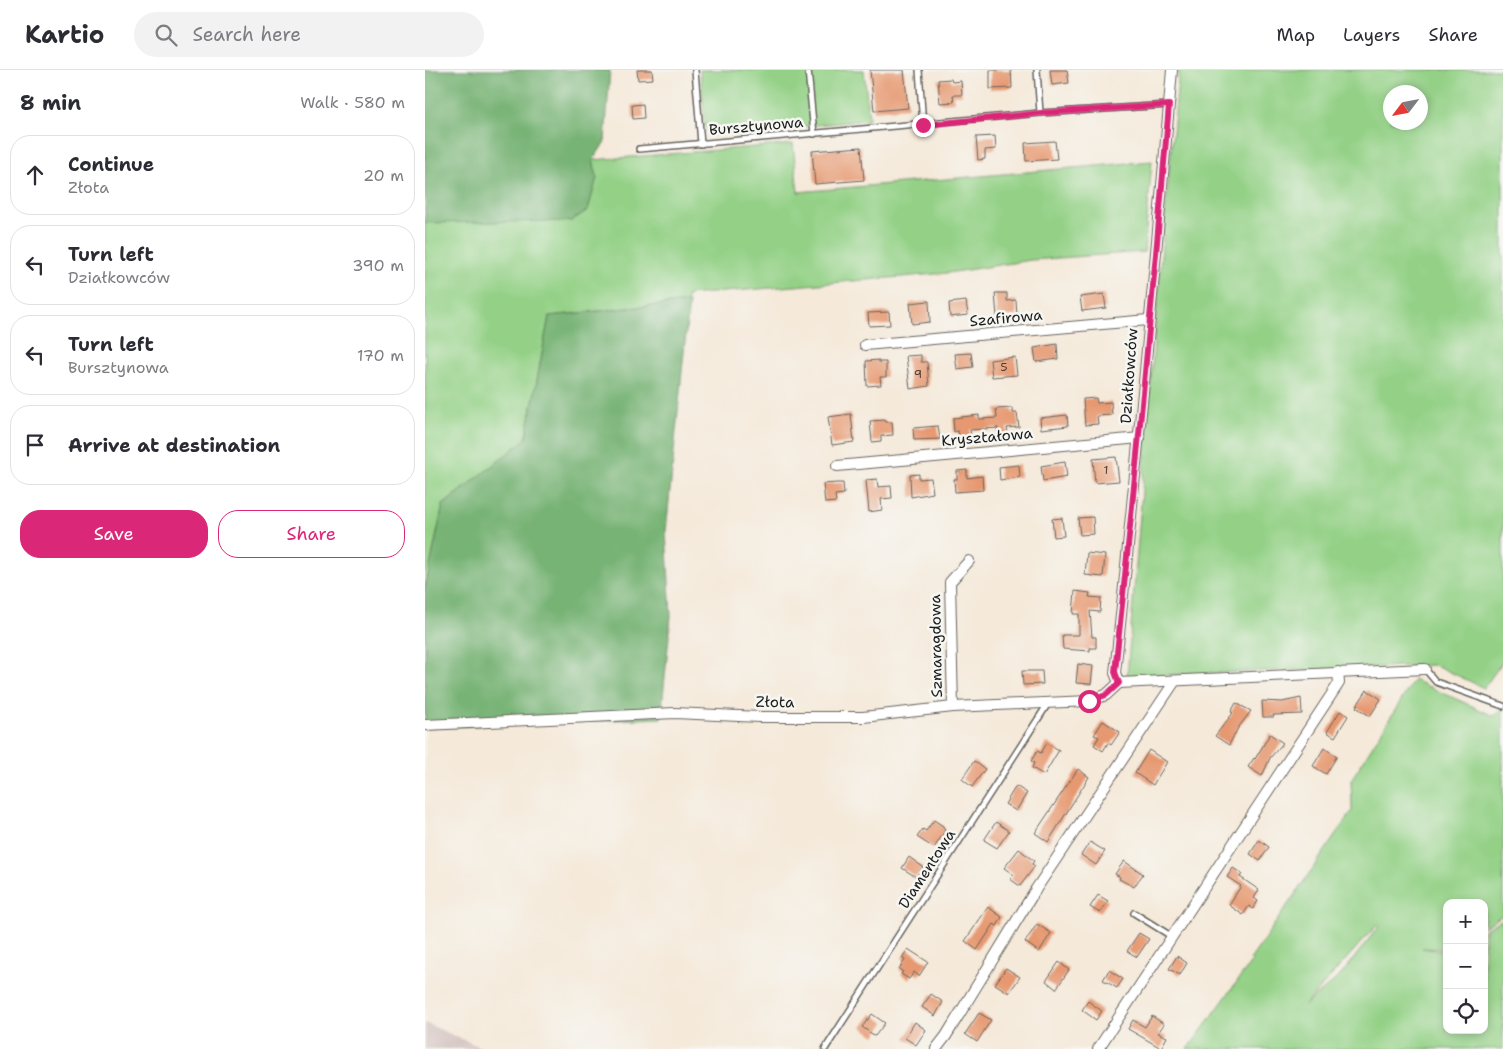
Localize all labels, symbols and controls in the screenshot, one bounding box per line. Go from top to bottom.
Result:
search box [134,12,484,57]
text: Kartio [25,19,104,51]
icon: search [152,21,180,49]
text: Search here [192,22,301,47]
text: Map [1277,23,1315,47]
text: Layers [1343,23,1400,47]
text: Share [1428,23,1478,47]
north arrow [1383,85,1428,130]
text: 8 min [20,89,81,117]
text: Walk · 580 m [300,92,405,113]
street label: Bursztynowa [708,112,805,140]
route end [912,114,935,137]
text: Continue [68,152,154,177]
icon: ahead [21,161,49,189]
text: 20 m [363,165,404,186]
text: Złota [68,177,109,198]
text: Turn left [68,242,154,267]
icon: left [21,251,49,279]
text: 390 m [352,255,404,276]
text: Działkowców [68,267,170,288]
street label: Szafirowa [969,305,1044,331]
street label: Działkowców [1116,328,1142,424]
text: Turn left [68,332,154,357]
icon: left [21,341,49,369]
text: 170 m [357,345,404,366]
text: Bursztynowa [68,357,169,378]
house number: 5 [1000,359,1008,375]
house number: 9 [914,366,922,382]
street label: Kryształowa [941,423,1034,451]
icon: arrive [21,431,49,459]
text: Arrive at destination [68,433,280,458]
house number: 1 [1103,462,1109,478]
button: Save [20,510,208,558]
button: Share [218,510,405,558]
street label: Szmaragdowa [925,593,947,698]
route start [1078,690,1101,713]
street label: Złota [756,692,795,712]
street label: Diamentowa [894,825,960,912]
map controls [1443,899,1488,1034]
button: + [1443,899,1488,944]
button: − [1443,944,1488,989]
button: locate [1443,989,1488,1034]

